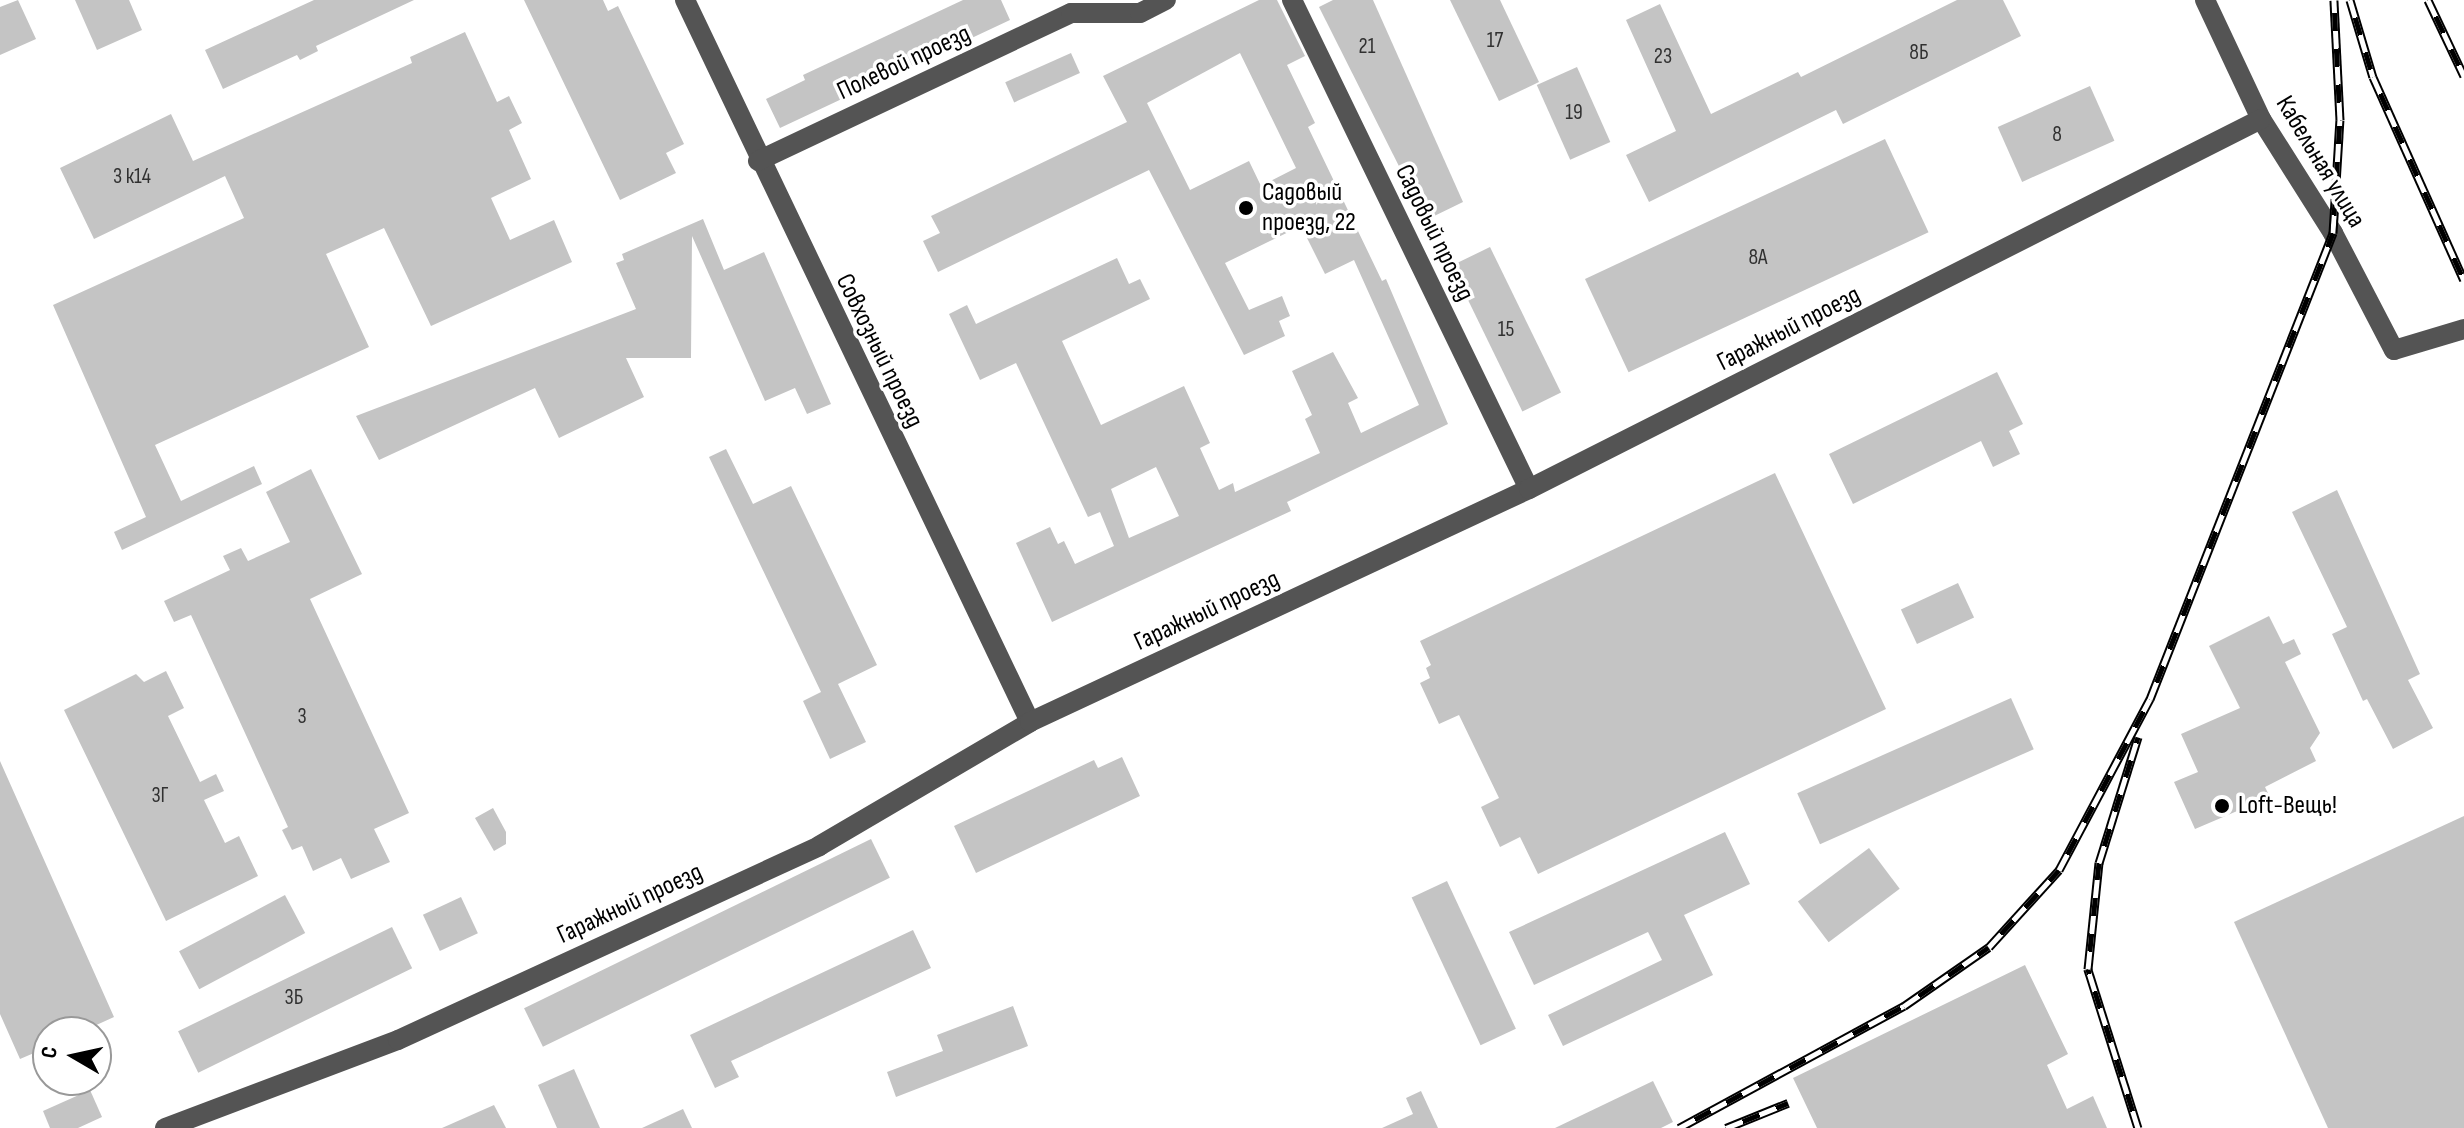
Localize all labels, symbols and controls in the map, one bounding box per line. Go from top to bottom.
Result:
street label: Полевой проезд [832,19,976,107]
house number: 17 [1487,28,1503,54]
house number: 21 [1359,34,1375,60]
house number: 8Б [1909,40,1929,66]
house number: 23 [1654,44,1672,70]
street label: Кабельная улица [2269,91,2371,233]
house number: 19 [1565,100,1583,126]
house number: 8 [2052,122,2062,148]
street label: Садовый проезд [1388,160,1480,306]
house number: 3 к14 [113,164,151,190]
place label: Садовый проезд, 22 [1262,177,1356,238]
marker: Садовый проезд, 22 [1237,199,1255,217]
house number: 8А [1748,245,1768,271]
street label: Совхозный проезд [828,269,930,433]
street label: Гаражный проезд [1712,280,1866,378]
house number: 15 [1498,317,1514,343]
street label: Гаражный проезд [1130,564,1284,658]
house number: 3 [297,704,307,730]
house number: 3Г [151,783,169,809]
place label: Loft-Вещь! [2238,790,2337,822]
marker: Loft-Вещь! [2213,797,2231,815]
street label: Гаражный проезд [553,857,707,951]
house number: 3Б [285,985,303,1011]
north arrow [32,1016,112,1096]
text: С [36,1045,64,1060]

